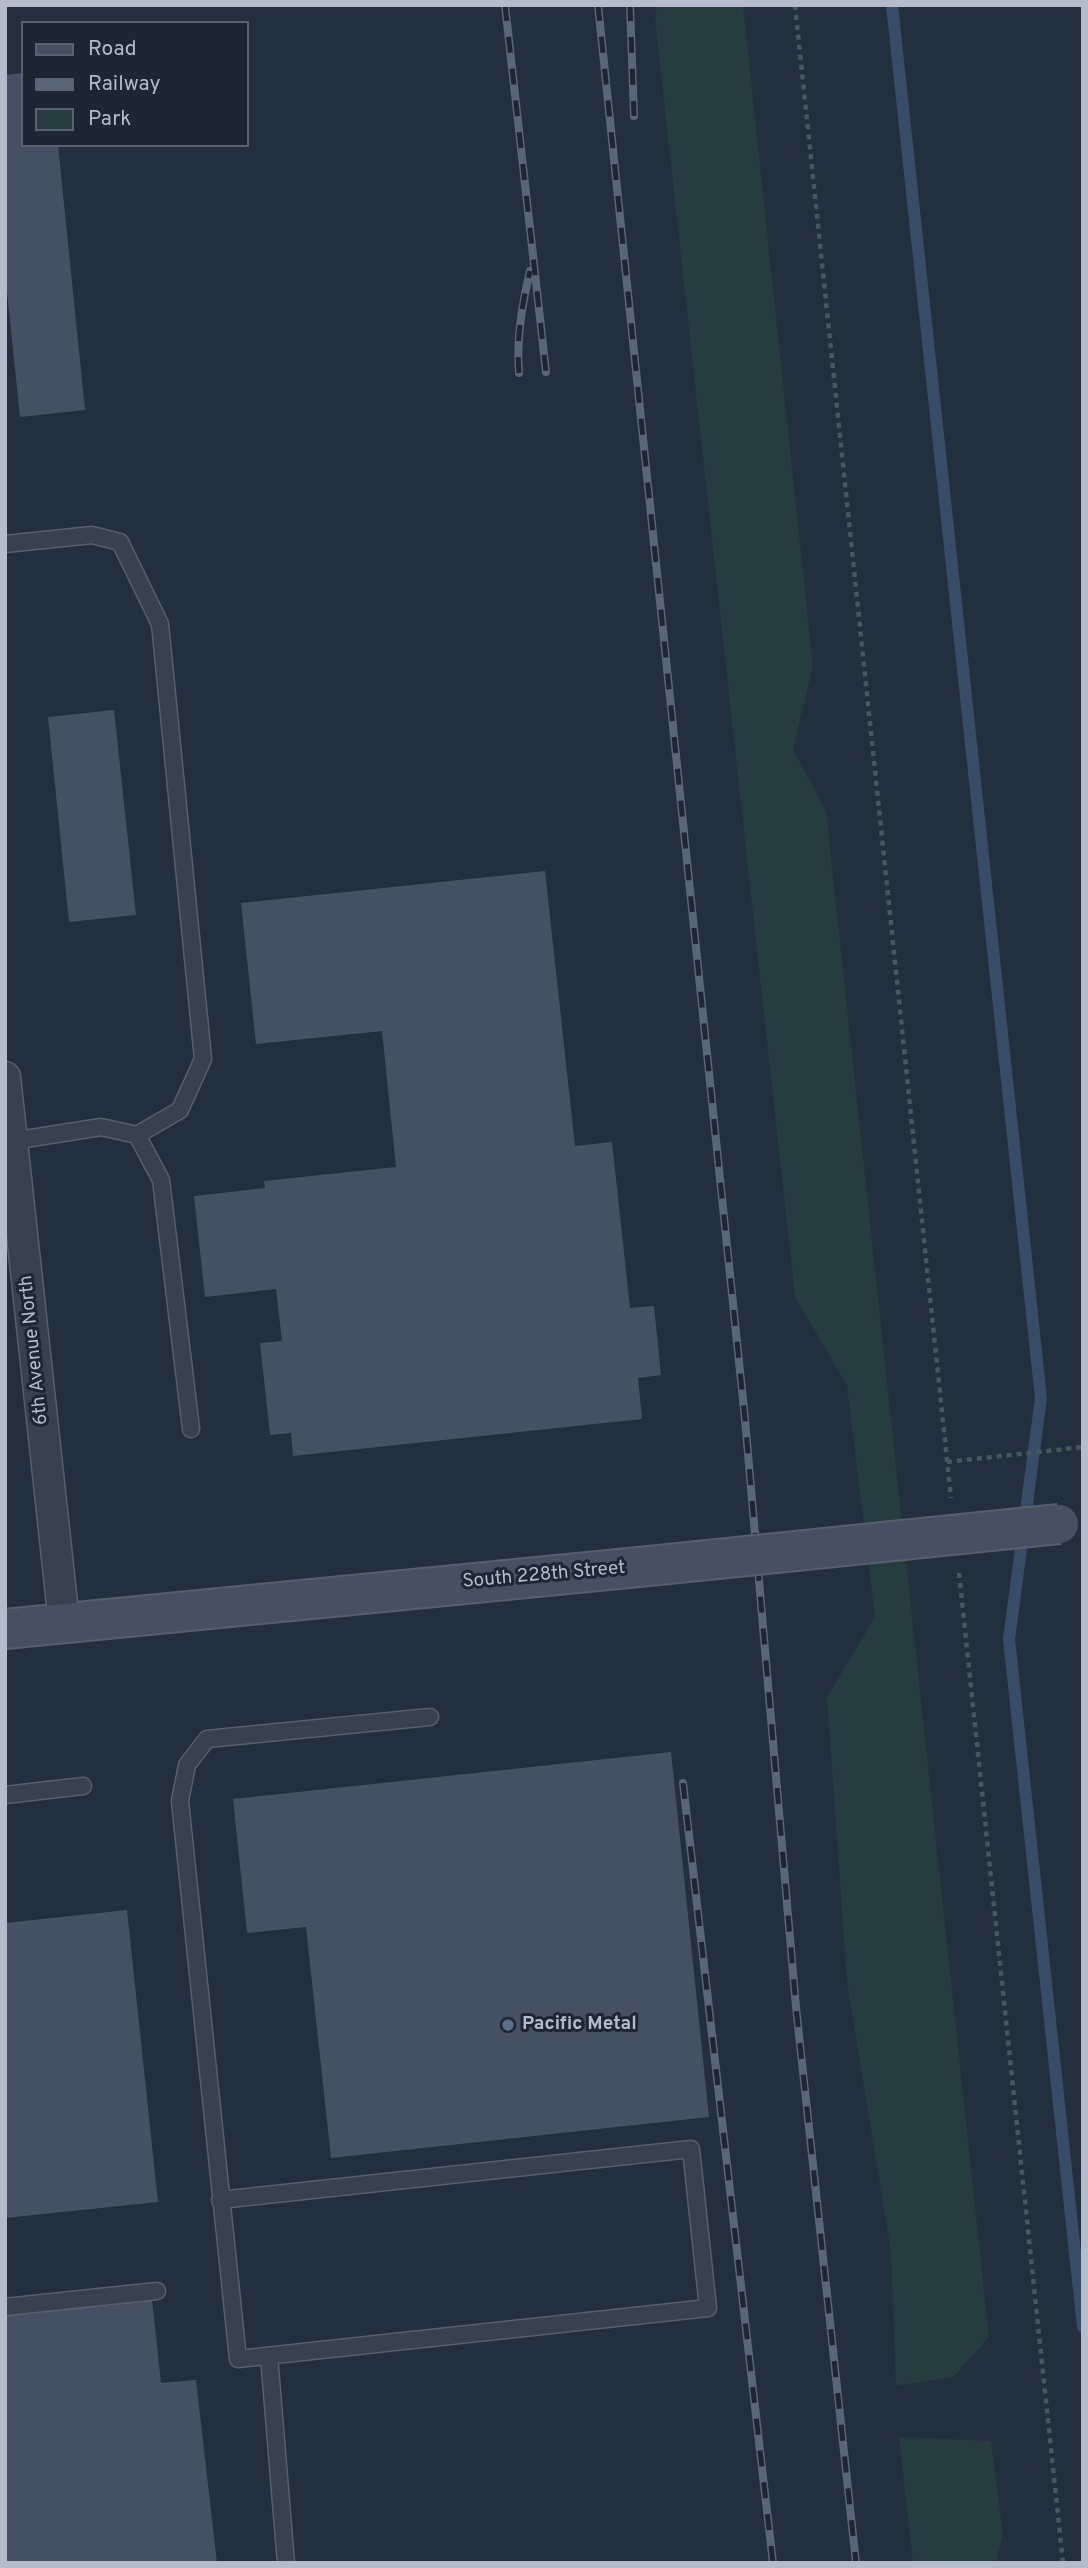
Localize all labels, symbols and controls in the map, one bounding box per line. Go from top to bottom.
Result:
legend [21,21,248,147]
text: Road [88,36,137,63]
text: Railway [88,71,161,98]
text: Park [88,106,131,133]
street label: 6th Avenue North [16,1274,54,1426]
street label: South 228th Street [462,1558,626,1594]
place label: Pacific Metal [522,2014,637,2036]
marker: Pacific Metal [500,2017,516,2033]

